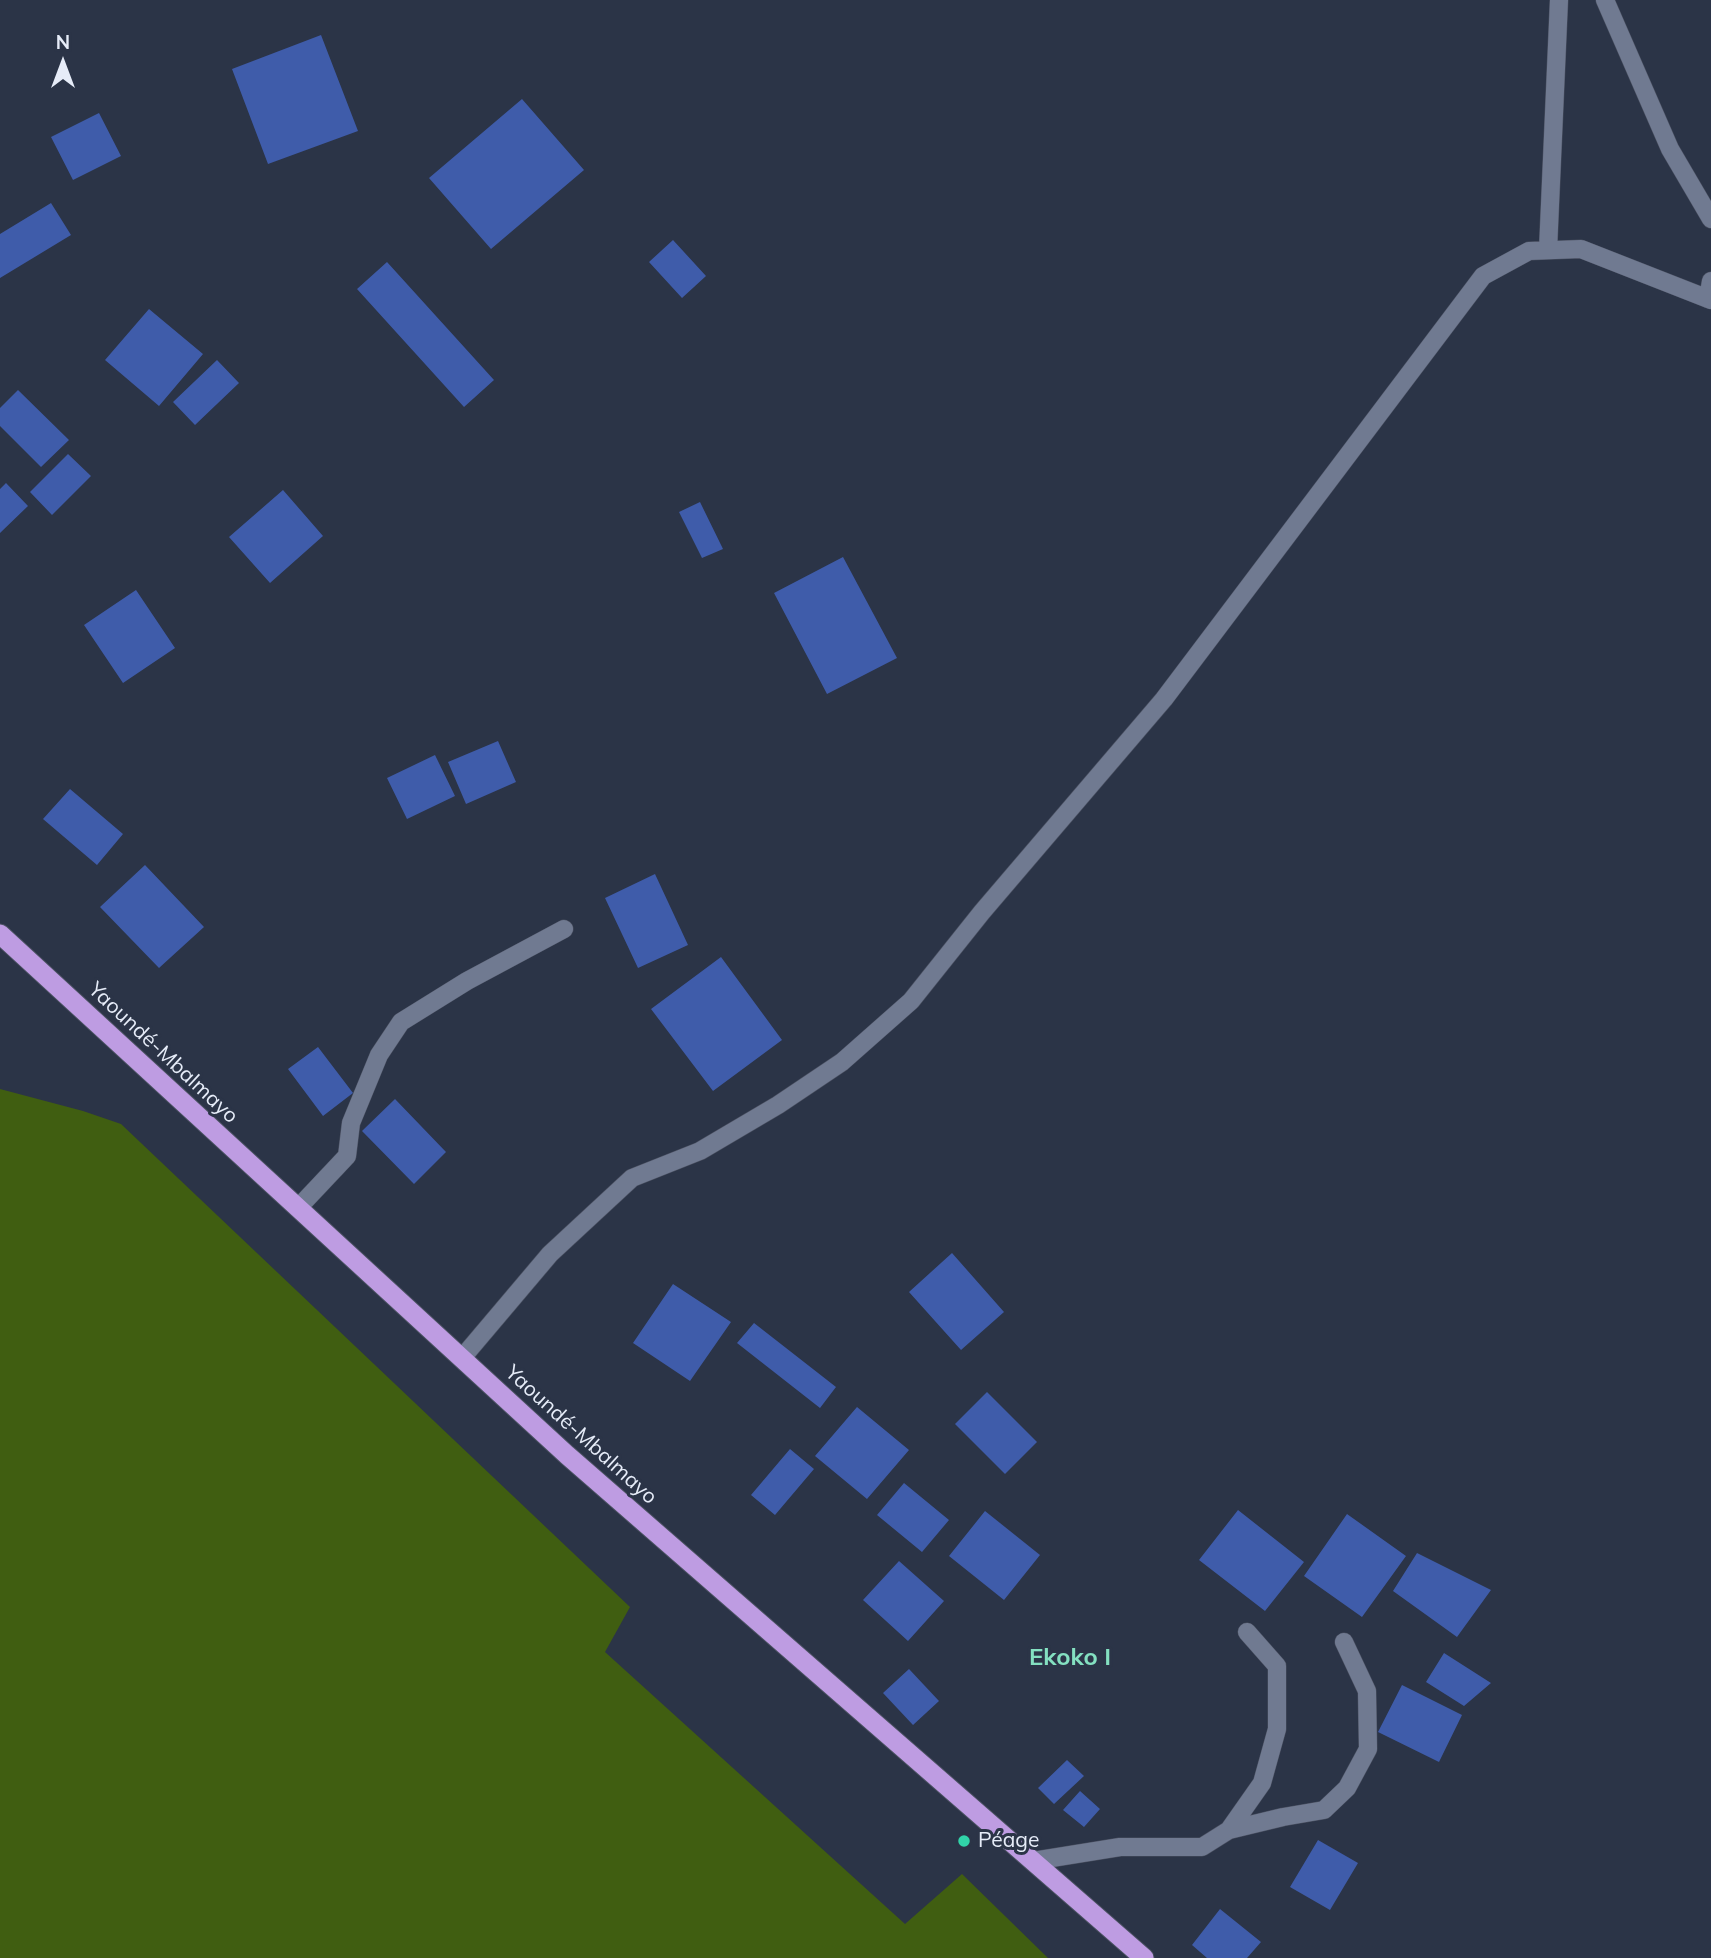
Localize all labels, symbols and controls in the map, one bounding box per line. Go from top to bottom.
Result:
north arrow [28,28,98,98]
text: N [56,30,70,54]
street label: Yaoundé-Mbalmayo [83,977,243,1129]
street label: Yaoundé-Mbalmayo [500,1360,662,1510]
district label: Ekoko I [1029,1644,1111,1672]
place label: Péage [978,1828,1039,1854]
marker: Péage [956,1833,972,1849]

